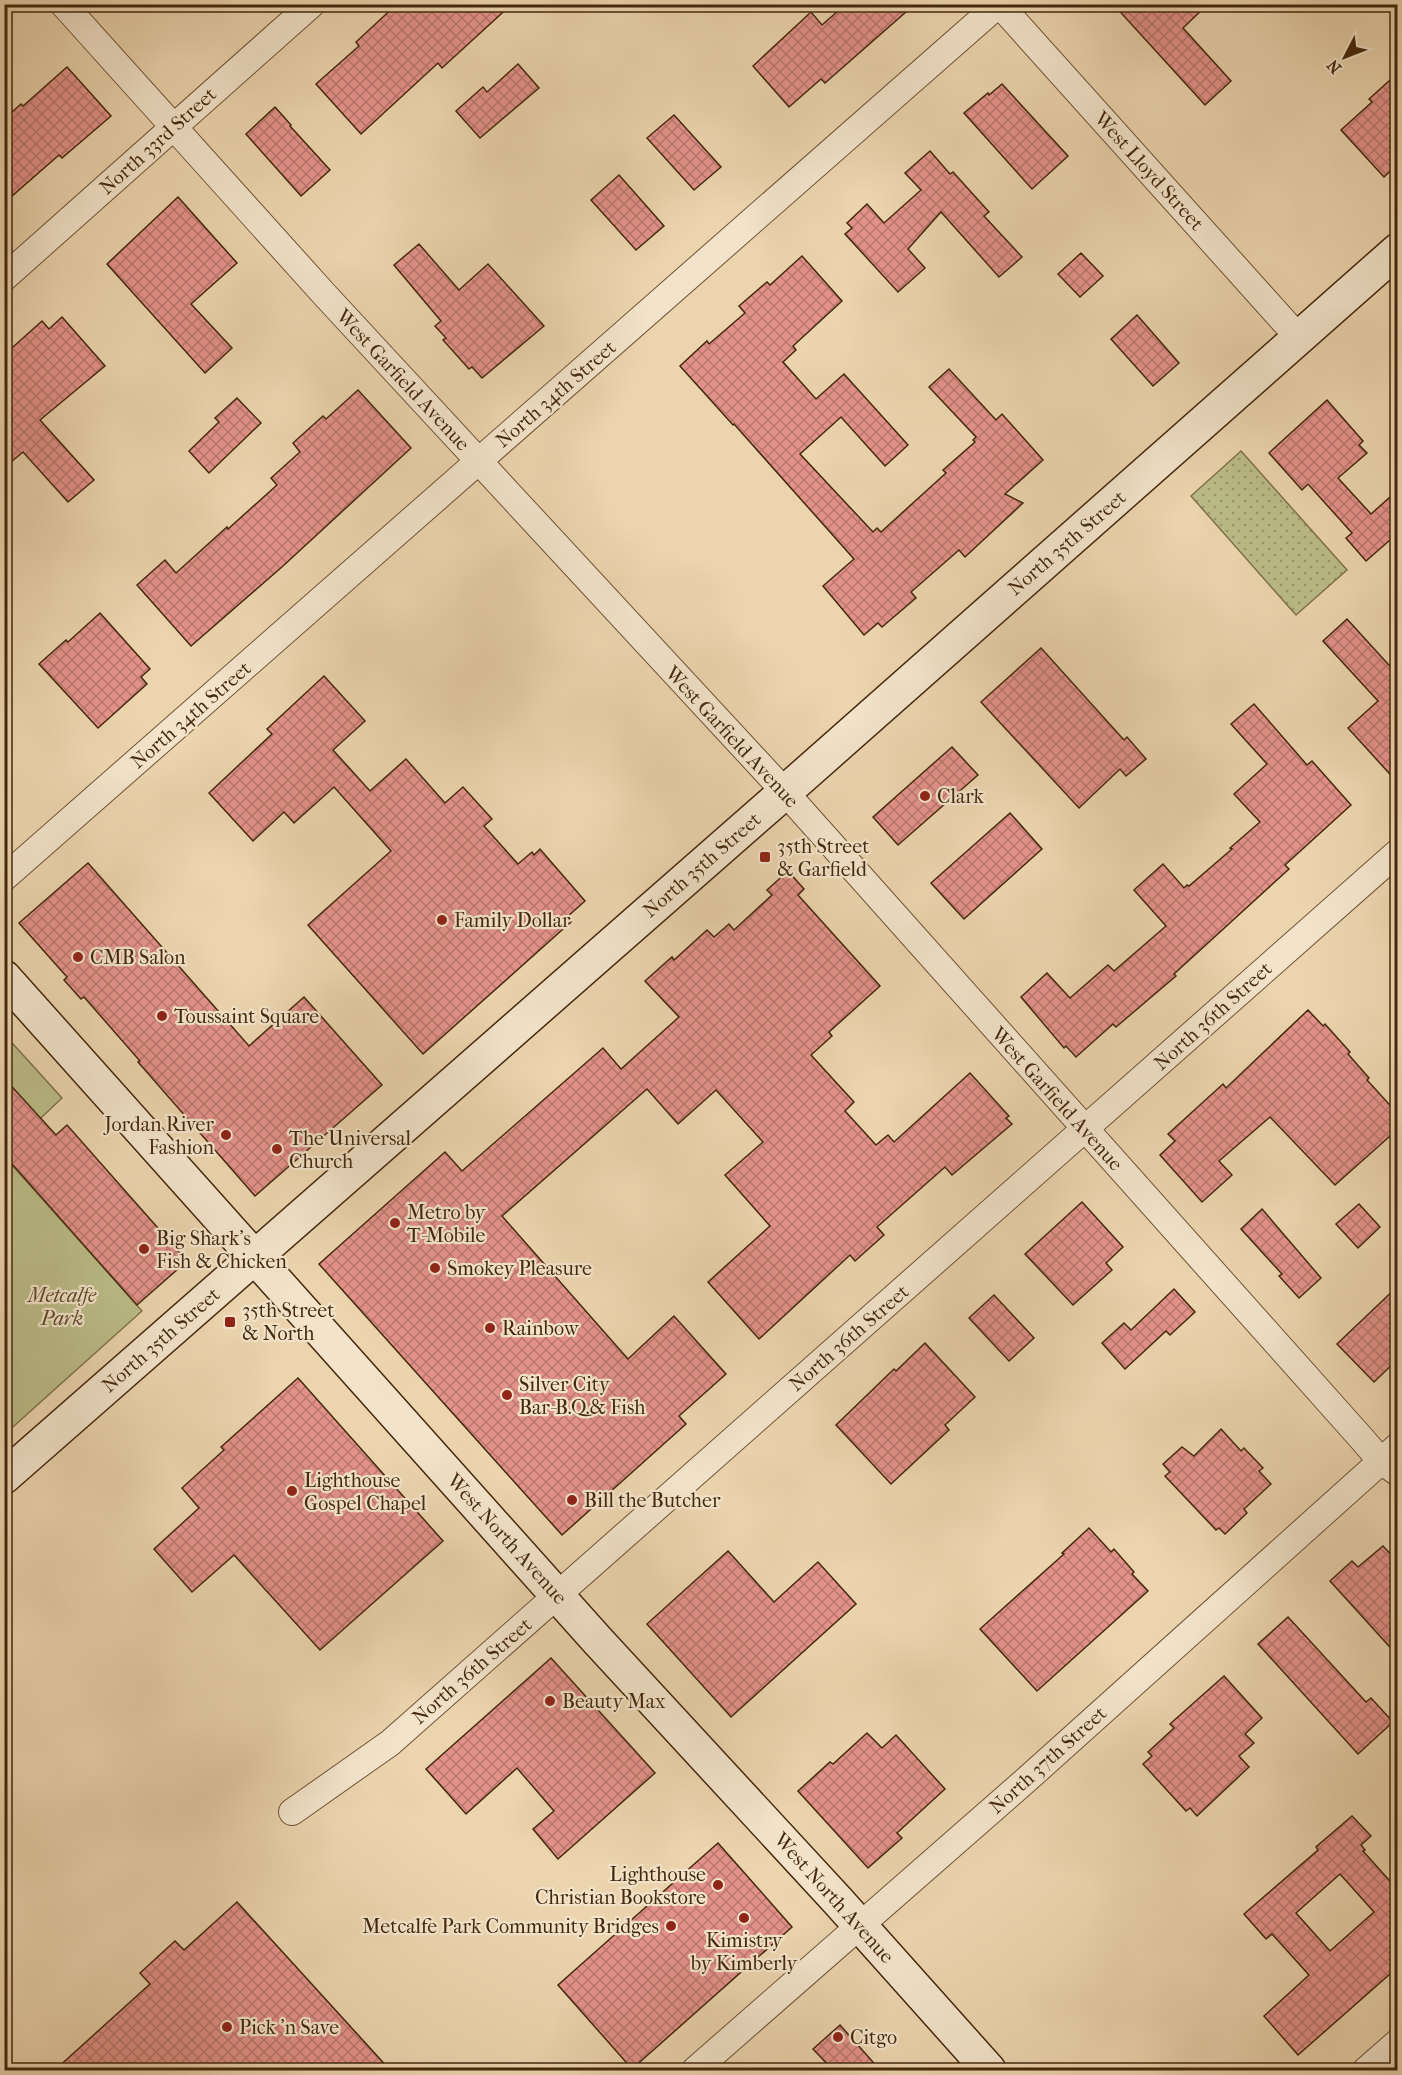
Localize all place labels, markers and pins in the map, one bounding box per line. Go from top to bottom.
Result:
place label: Clark [937,785,985,808]
marker: Clark [918,789,932,803]
place label: 35th Street & Garfield [777,835,869,881]
marker: 35th Street & Garfield [758,850,772,864]
place label: Family Dollar [454,909,571,932]
marker: Family Dollar [435,913,449,927]
place label: CMB Salon [90,946,186,969]
marker: CMB Salon [71,950,85,964]
place label: Toussaint Square [174,1005,319,1028]
marker: Toussaint Square [155,1009,169,1023]
place label: Jordan River Fashion [103,1113,214,1159]
place label: The Universal Church [289,1127,412,1173]
marker: Jordan River Fashion [219,1128,233,1142]
marker: The Universal Church [270,1142,284,1156]
place label: Metro by T-Mobile [407,1201,487,1247]
marker: Metro by T-Mobile [388,1216,402,1230]
place label: Big Shark's Fish & Chicken [156,1227,287,1273]
marker: Big Shark's Fish & Chicken [137,1242,151,1256]
place label: Smokey Pleasure [447,1257,592,1280]
marker: Smokey Pleasure [428,1261,442,1275]
place label: 35th Street & North [242,1299,334,1345]
marker: 35th Street & North [223,1315,237,1329]
place label: Rainbow [502,1317,580,1340]
marker: Rainbow [483,1321,497,1335]
place label: Silver City Bar-B.Q.& Fish [519,1373,646,1419]
marker: Silver City Bar-B.Q.& Fish [500,1388,514,1402]
place label: Lighthouse Gospel Chapel [304,1469,427,1515]
marker: Lighthouse Gospel Chapel [285,1484,299,1498]
place label: Bill the Butcher [584,1489,721,1512]
marker: Bill the Butcher [565,1493,579,1507]
place label: Beauty Max [562,1690,666,1713]
marker: Beauty Max [543,1694,557,1708]
place label: Lighthouse Christian Bookstore [535,1863,706,1909]
marker: Lighthouse Christian Bookstore [711,1878,725,1892]
marker: Kimistry by Kimberly [737,1911,751,1925]
place label: Metcalfe Park Community Bridges [362,1915,659,1938]
marker: Metcalfe Park Community Bridges [664,1919,678,1933]
place label: Kimistry by Kimberly [690,1929,799,1975]
place label: Pick 'n Save [239,2016,339,2039]
marker: Pick 'n Save [220,2020,234,2034]
place label: Citgo [850,2026,897,2049]
marker: Citgo [831,2030,845,2044]

